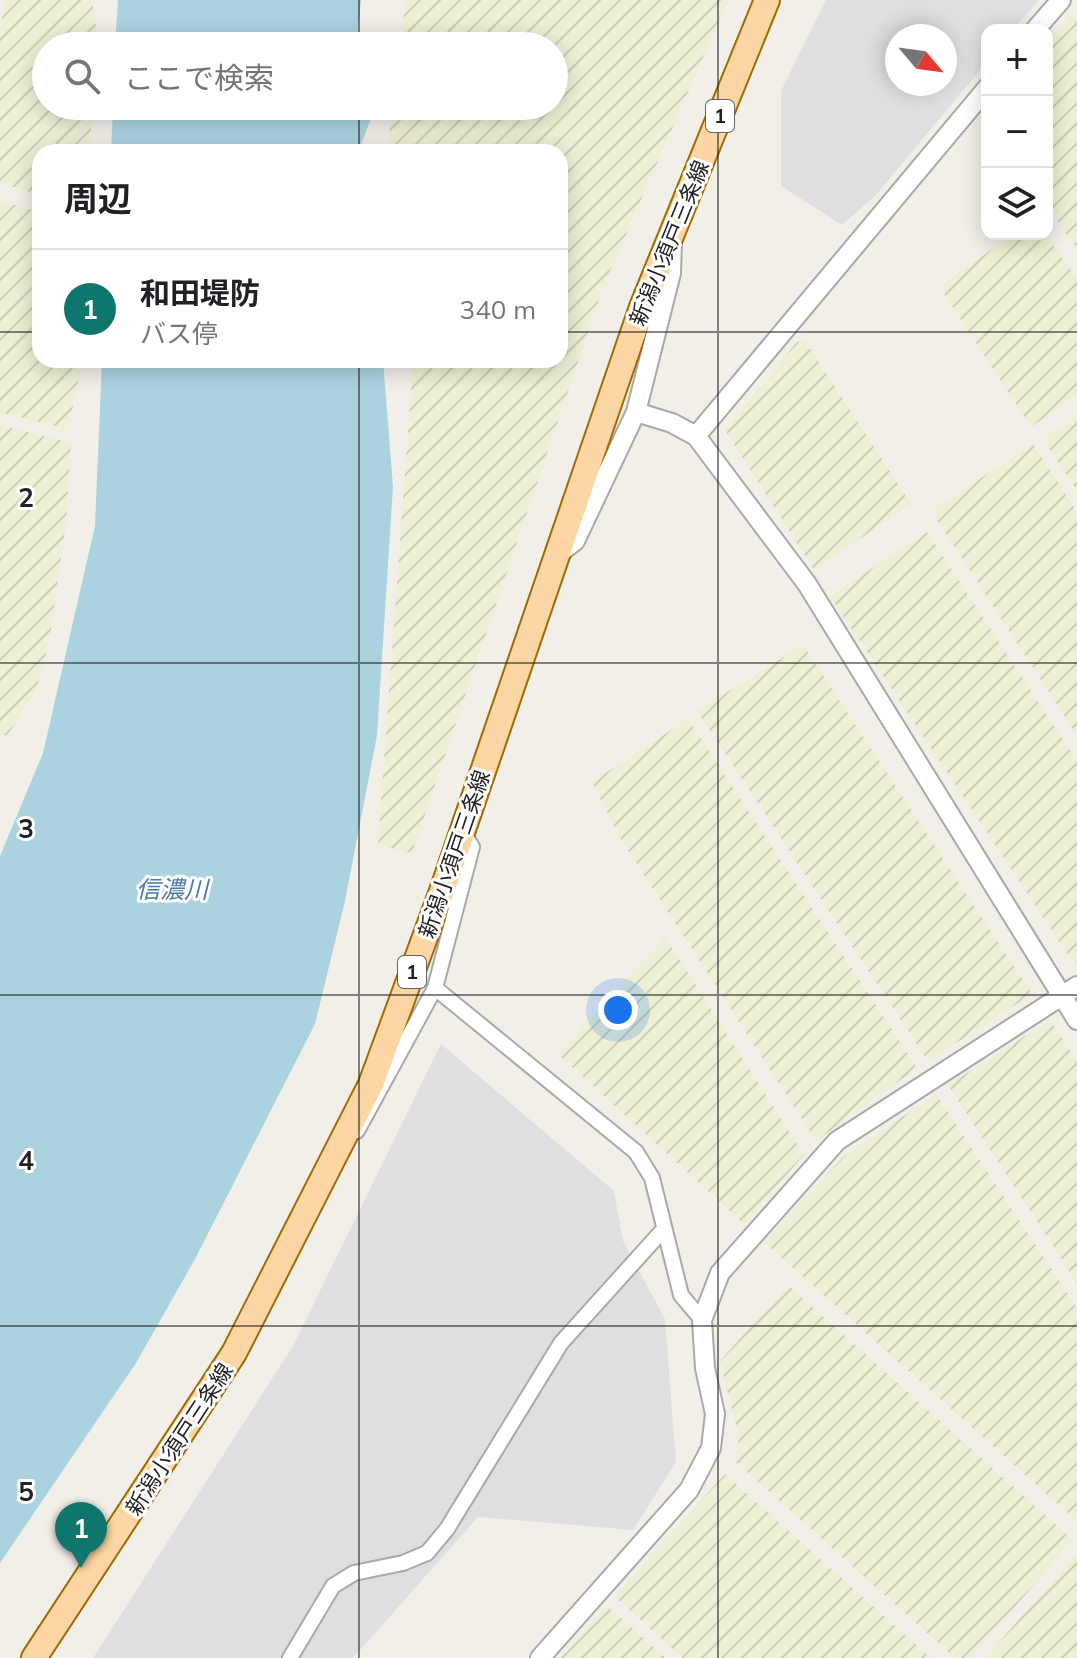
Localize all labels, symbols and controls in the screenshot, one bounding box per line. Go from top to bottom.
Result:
north arrow [885,24,957,96]
map controls [981,24,1053,240]
button: + [981,24,1053,96]
search box [32,32,568,120]
icon: search [60,54,104,98]
text: ここで検索 [124,59,274,97]
button: − [981,96,1053,168]
road number: 1 [706,100,734,132]
street label: 新潟小須戸三条線 [623,156,715,330]
button: layers [981,168,1053,240]
text: 周辺 [64,177,132,220]
text: 和田堤防 [140,274,260,312]
text: 1 [82,293,98,326]
text: 340 m [460,293,536,326]
text: バス停 [140,317,218,350]
text: 2 [18,481,34,514]
street label: 新潟小須戸三条線 [412,766,496,942]
text: 3 [18,812,34,845]
water label: 信濃川 [136,874,211,904]
road number: 1 [398,956,426,988]
your location [598,990,638,1030]
text: 4 [18,1144,34,1177]
street label: 新潟小須戸三条線 [119,1358,239,1520]
text: 5 [18,1475,34,1508]
pin: 1 [55,1502,107,1568]

